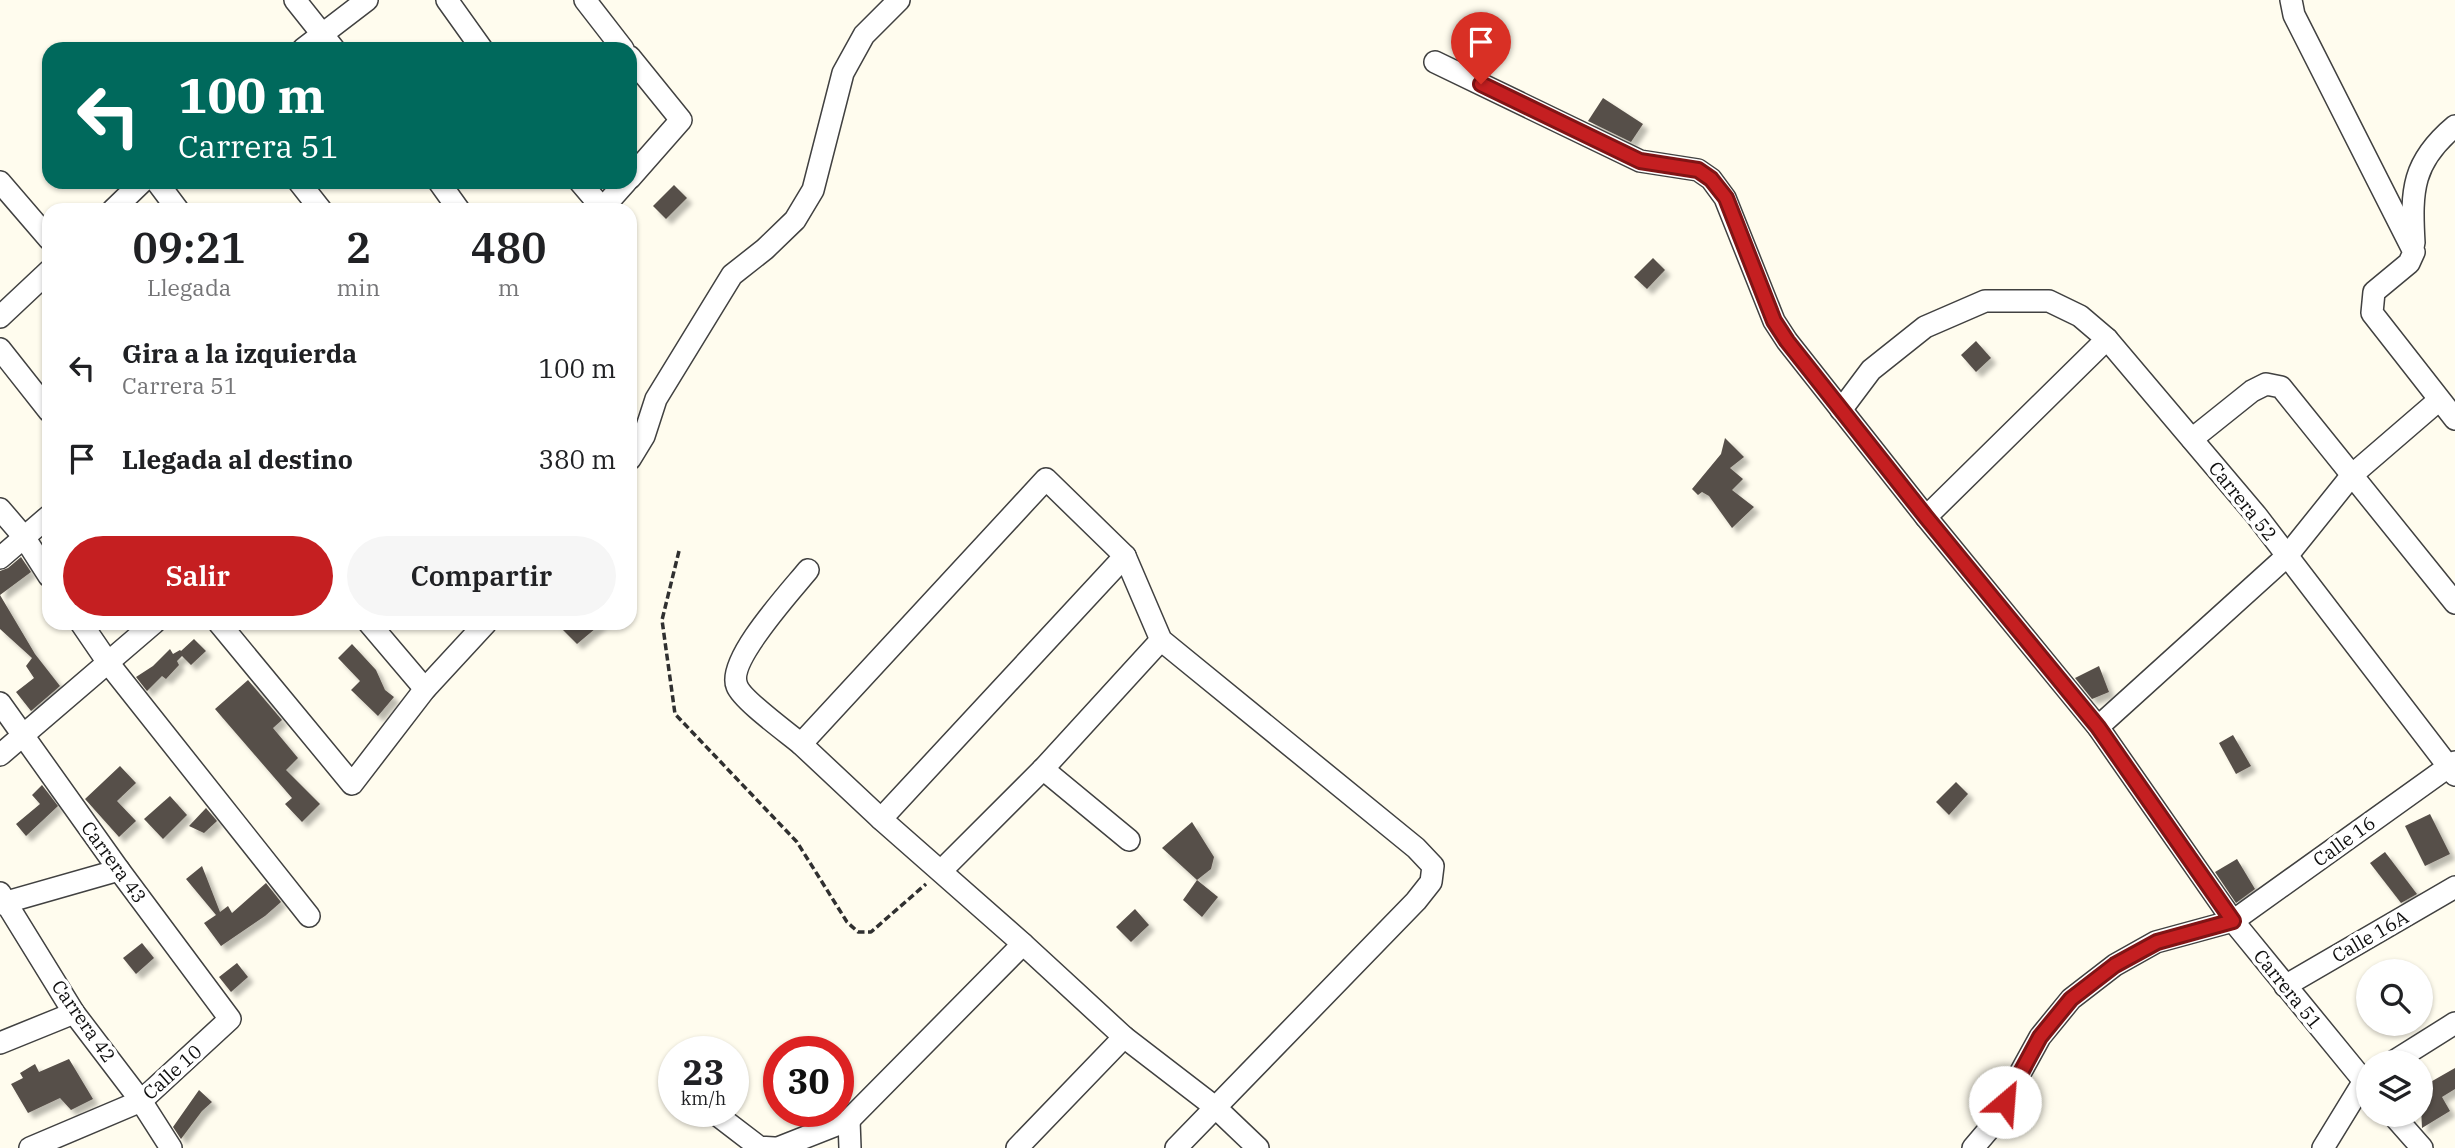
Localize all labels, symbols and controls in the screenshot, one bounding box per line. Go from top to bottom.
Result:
pin [1451,12.0,1511,84]
icon: arrive [1462,23,1500,61]
text: 100 m [178,63,325,126]
icon: left [63,70,154,161]
text: Carrera 51 [178,125,339,167]
text: 09:21 [133,220,246,275]
text: 2 [346,220,371,275]
text: 480 [471,220,546,275]
text: Llegada [147,272,231,302]
text: min [336,272,380,302]
text: m [498,272,520,302]
text: Gira a la izquierda [122,336,357,370]
icon: left [63,349,101,387]
text: 100 m [538,351,616,385]
text: Carrera 51 [122,370,238,400]
icon: arrive [63,440,101,478]
text: Llegada al destino [122,442,353,476]
text: 380 m [538,442,616,476]
street label: Carrera 52 [2204,456,2282,546]
button: Salir [63,536,333,616]
button: Compartir [347,536,616,616]
street label: Calle 16 [2308,810,2380,872]
street label: Carrera 43 [76,816,152,908]
street label: Calle 16A [2327,905,2413,967]
street label: Carrera 51 [2249,944,2327,1034]
map controls [2356,959,2433,1127]
button: search [2356,959,2433,1036]
street label: Carrera 42 [47,975,121,1067]
speed limit sign: 30 [763,1036,854,1127]
street label: Calle 10 [137,1039,207,1105]
text: 23 [682,1049,725,1095]
button: layers [2356,1050,2433,1127]
position arrow [1968,1065,2042,1139]
text: km/h [681,1087,726,1110]

